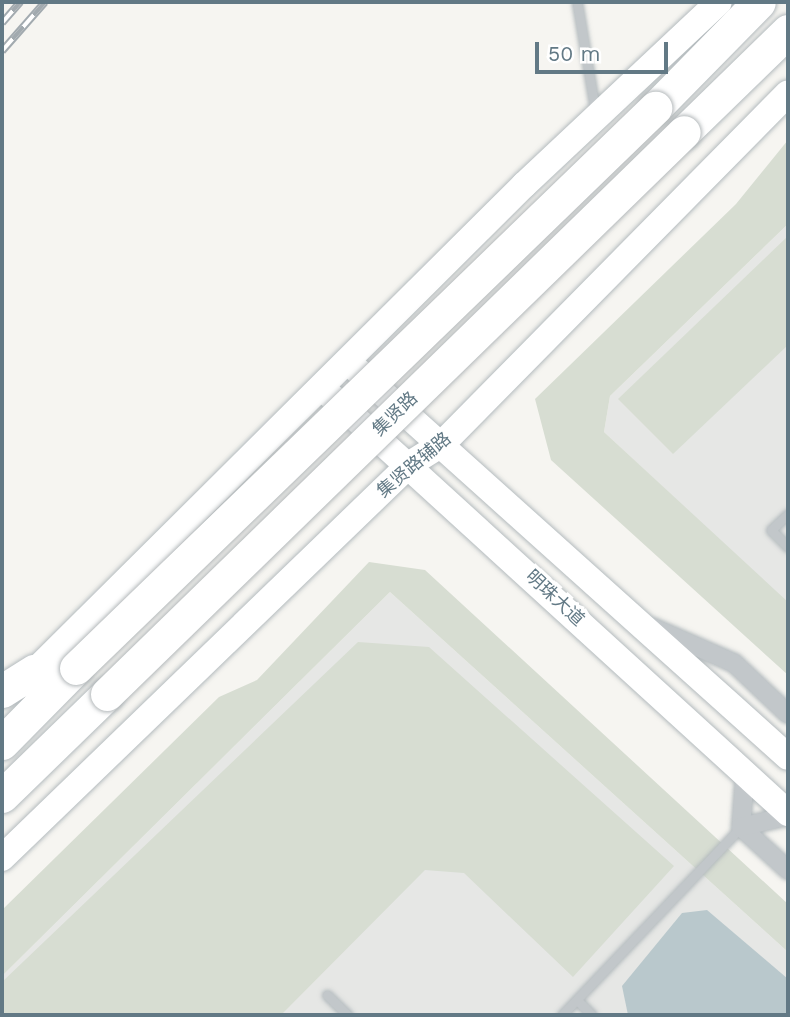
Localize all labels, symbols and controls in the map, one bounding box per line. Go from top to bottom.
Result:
scale bar [538,28,671,72]
text: 50 m [548,41,600,66]
street label: 集贤路 [368,387,422,441]
street label: 集贤路辅路 [373,428,455,502]
street label: 明珠大道 [521,566,589,630]

